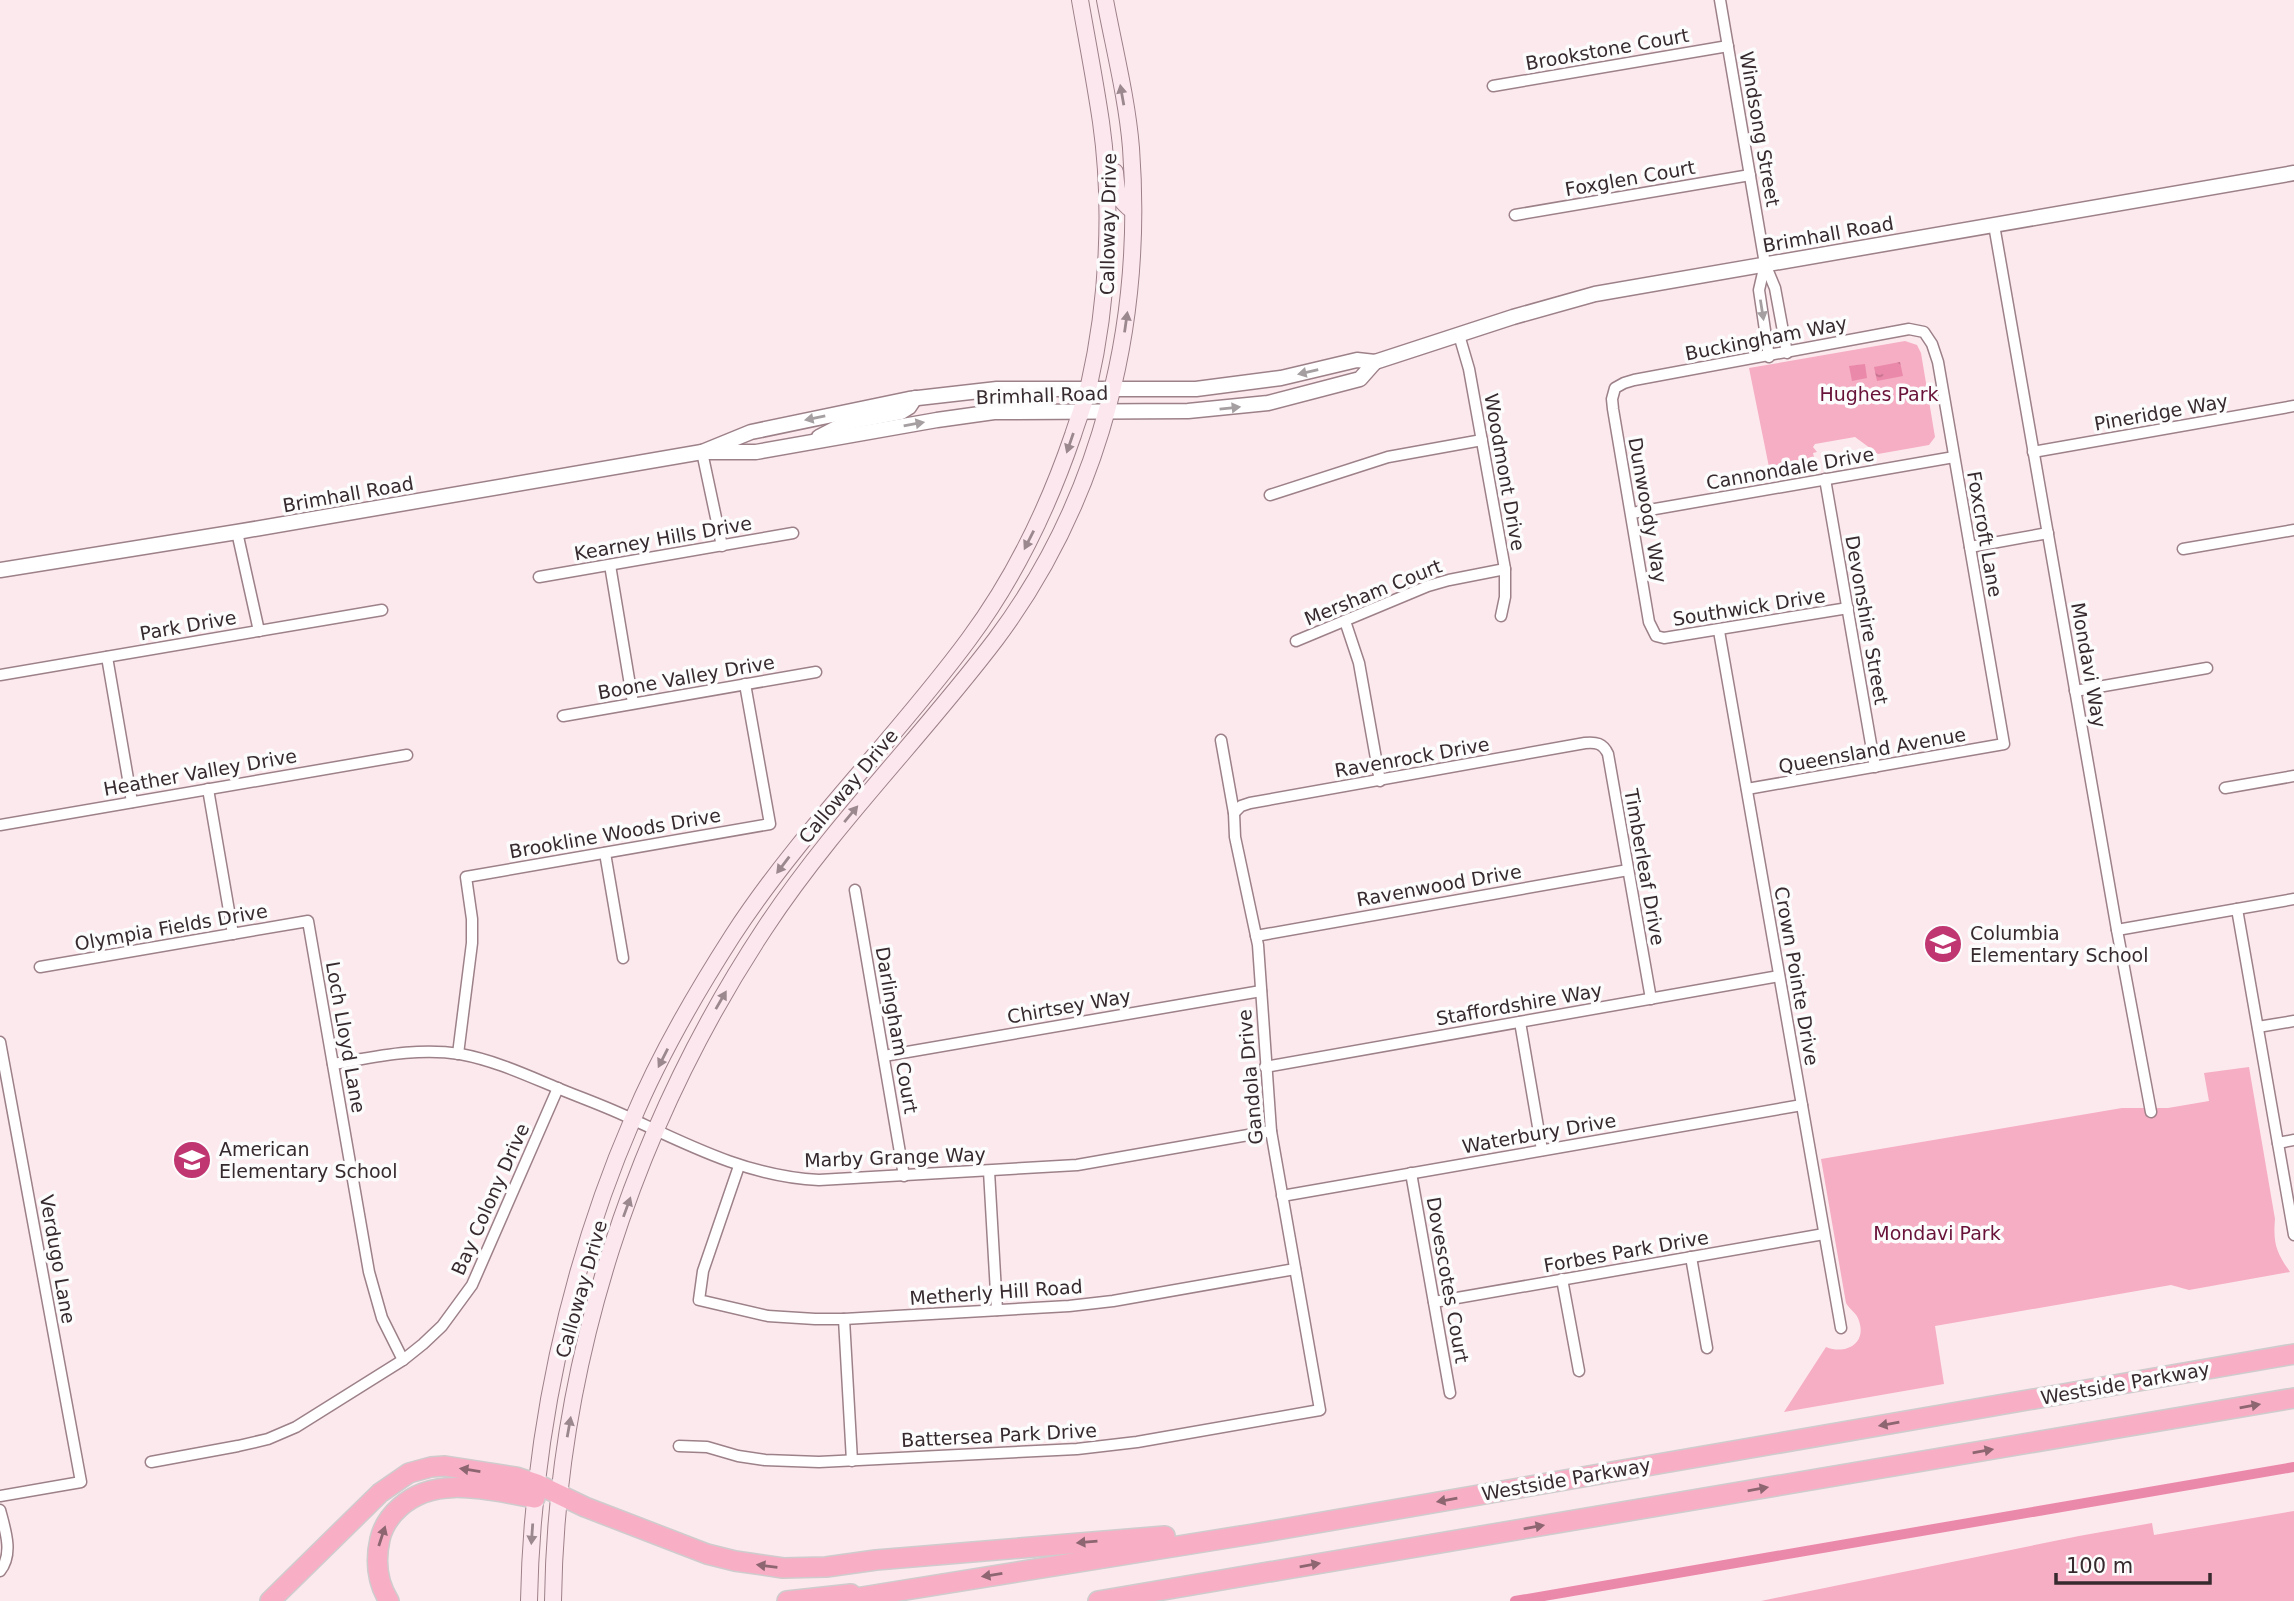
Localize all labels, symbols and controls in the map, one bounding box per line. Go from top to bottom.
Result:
street label: Brookstone Court [1524,24,1690,74]
street label: Windsong Street [1736,50,1784,208]
one-way arrow [1116,84,1127,106]
street label: Calloway Drive [1096,153,1120,295]
street label: Foxglen Court [1563,156,1697,200]
street label: Brimhall Road [1761,212,1895,256]
one-way arrow [1757,299,1768,321]
one-way arrow [1121,310,1132,332]
street label: Buckingham Way [1683,311,1849,365]
one-way arrow [1297,366,1319,377]
street label: Brimhall Road [975,382,1109,408]
park label: Hughes Park [1819,383,1939,405]
street label: Pineridge Way [2092,389,2230,435]
street label: Woodmont Drive [1480,392,1530,552]
one-way arrow [1219,402,1241,413]
one-way arrow [804,413,826,424]
one-way arrow [903,418,925,429]
one-way arrow [1064,433,1075,454]
street label: Dunwoody Way [1624,436,1672,584]
street label: Cannondale Drive [1704,442,1876,494]
street label: Foxcroft Lane [1963,469,2007,599]
street label: Brimhall Road [281,472,415,516]
street label: Kearney Hills Drive [572,512,754,564]
one-way arrow [1024,530,1035,550]
street label: Devonshire Street [1841,534,1893,706]
street label: Mersham Court [1301,554,1445,630]
street label: Southwick Drive [1671,584,1827,630]
street label: Mondavi Way [2067,601,2111,729]
street label: Park Drive [138,606,238,644]
street label: Boone Valley Drive [596,651,776,703]
street label: Queensland Avenue [1777,723,1967,777]
street label: Calloway Drive [794,724,902,848]
street label: Ravenrock Drive [1333,733,1491,781]
street label: Heather Valley Drive [102,744,298,800]
street label: Timberleaf Drive [1620,786,1670,947]
street label: Brookline Woods Drive [507,804,723,862]
one-way arrow [843,805,858,823]
one-way arrow [776,856,790,874]
street label: Ravenwood Drive [1355,860,1523,910]
street label: Crown Pointe Drive [1770,885,1824,1067]
street label: Olympia Fields Drive [73,899,269,955]
place label: Columbia Elementary School [1970,922,2148,966]
school or university icon: Columbia Elementary School [1922,923,1964,965]
street label: Darlingham Court [871,945,923,1115]
street label: Loch Lloyd Lane [322,960,370,1114]
street label: Staffordshire Way [1434,979,1604,1029]
street label: Chirtsey Way [1005,984,1133,1028]
one-way arrow [715,991,727,1010]
street label: Gandola Drive [1233,1008,1267,1146]
one-way arrow [657,1048,668,1068]
street label: Waterbury Drive [1460,1109,1618,1157]
street label: Bay Colony Drive [447,1120,533,1278]
place label: American Elementary School [219,1138,397,1182]
school or university icon: American Elementary School [171,1139,213,1181]
street label: Marby Grange Way [804,1143,986,1171]
street label: Verdugo Lane [36,1193,80,1325]
street label: Dovescotes Court [1423,1195,1473,1365]
one-way arrow [621,1196,632,1217]
street label: Calloway Drive [551,1218,611,1360]
park label: Mondavi Park [1873,1222,2001,1244]
street label: Forbes Park Drive [1542,1226,1710,1276]
street label: Metherly Hill Road [909,1275,1083,1309]
street label: Westside Parkway [2039,1357,2211,1409]
one-way arrow [2239,1400,2261,1411]
one-way arrow [564,1415,575,1437]
street label: Battersea Park Drive [901,1419,1097,1451]
one-way arrow [1878,1419,1900,1430]
one-way arrow [1972,1445,1994,1456]
street label: Westside Parkway [1480,1453,1652,1505]
one-way arrow [459,1464,481,1475]
one-way arrow [1748,1483,1770,1494]
one-way arrow [1436,1495,1458,1506]
one-way arrow [1523,1521,1545,1532]
one-way arrow [526,1524,537,1546]
one-way arrow [378,1525,388,1546]
one-way arrow [1076,1537,1098,1548]
scale bar [2056,1542,2210,1586]
text: 100 m [2066,1554,2133,1578]
one-way arrow [1299,1559,1321,1570]
one-way arrow [756,1560,778,1571]
one-way arrow [981,1570,1003,1581]

